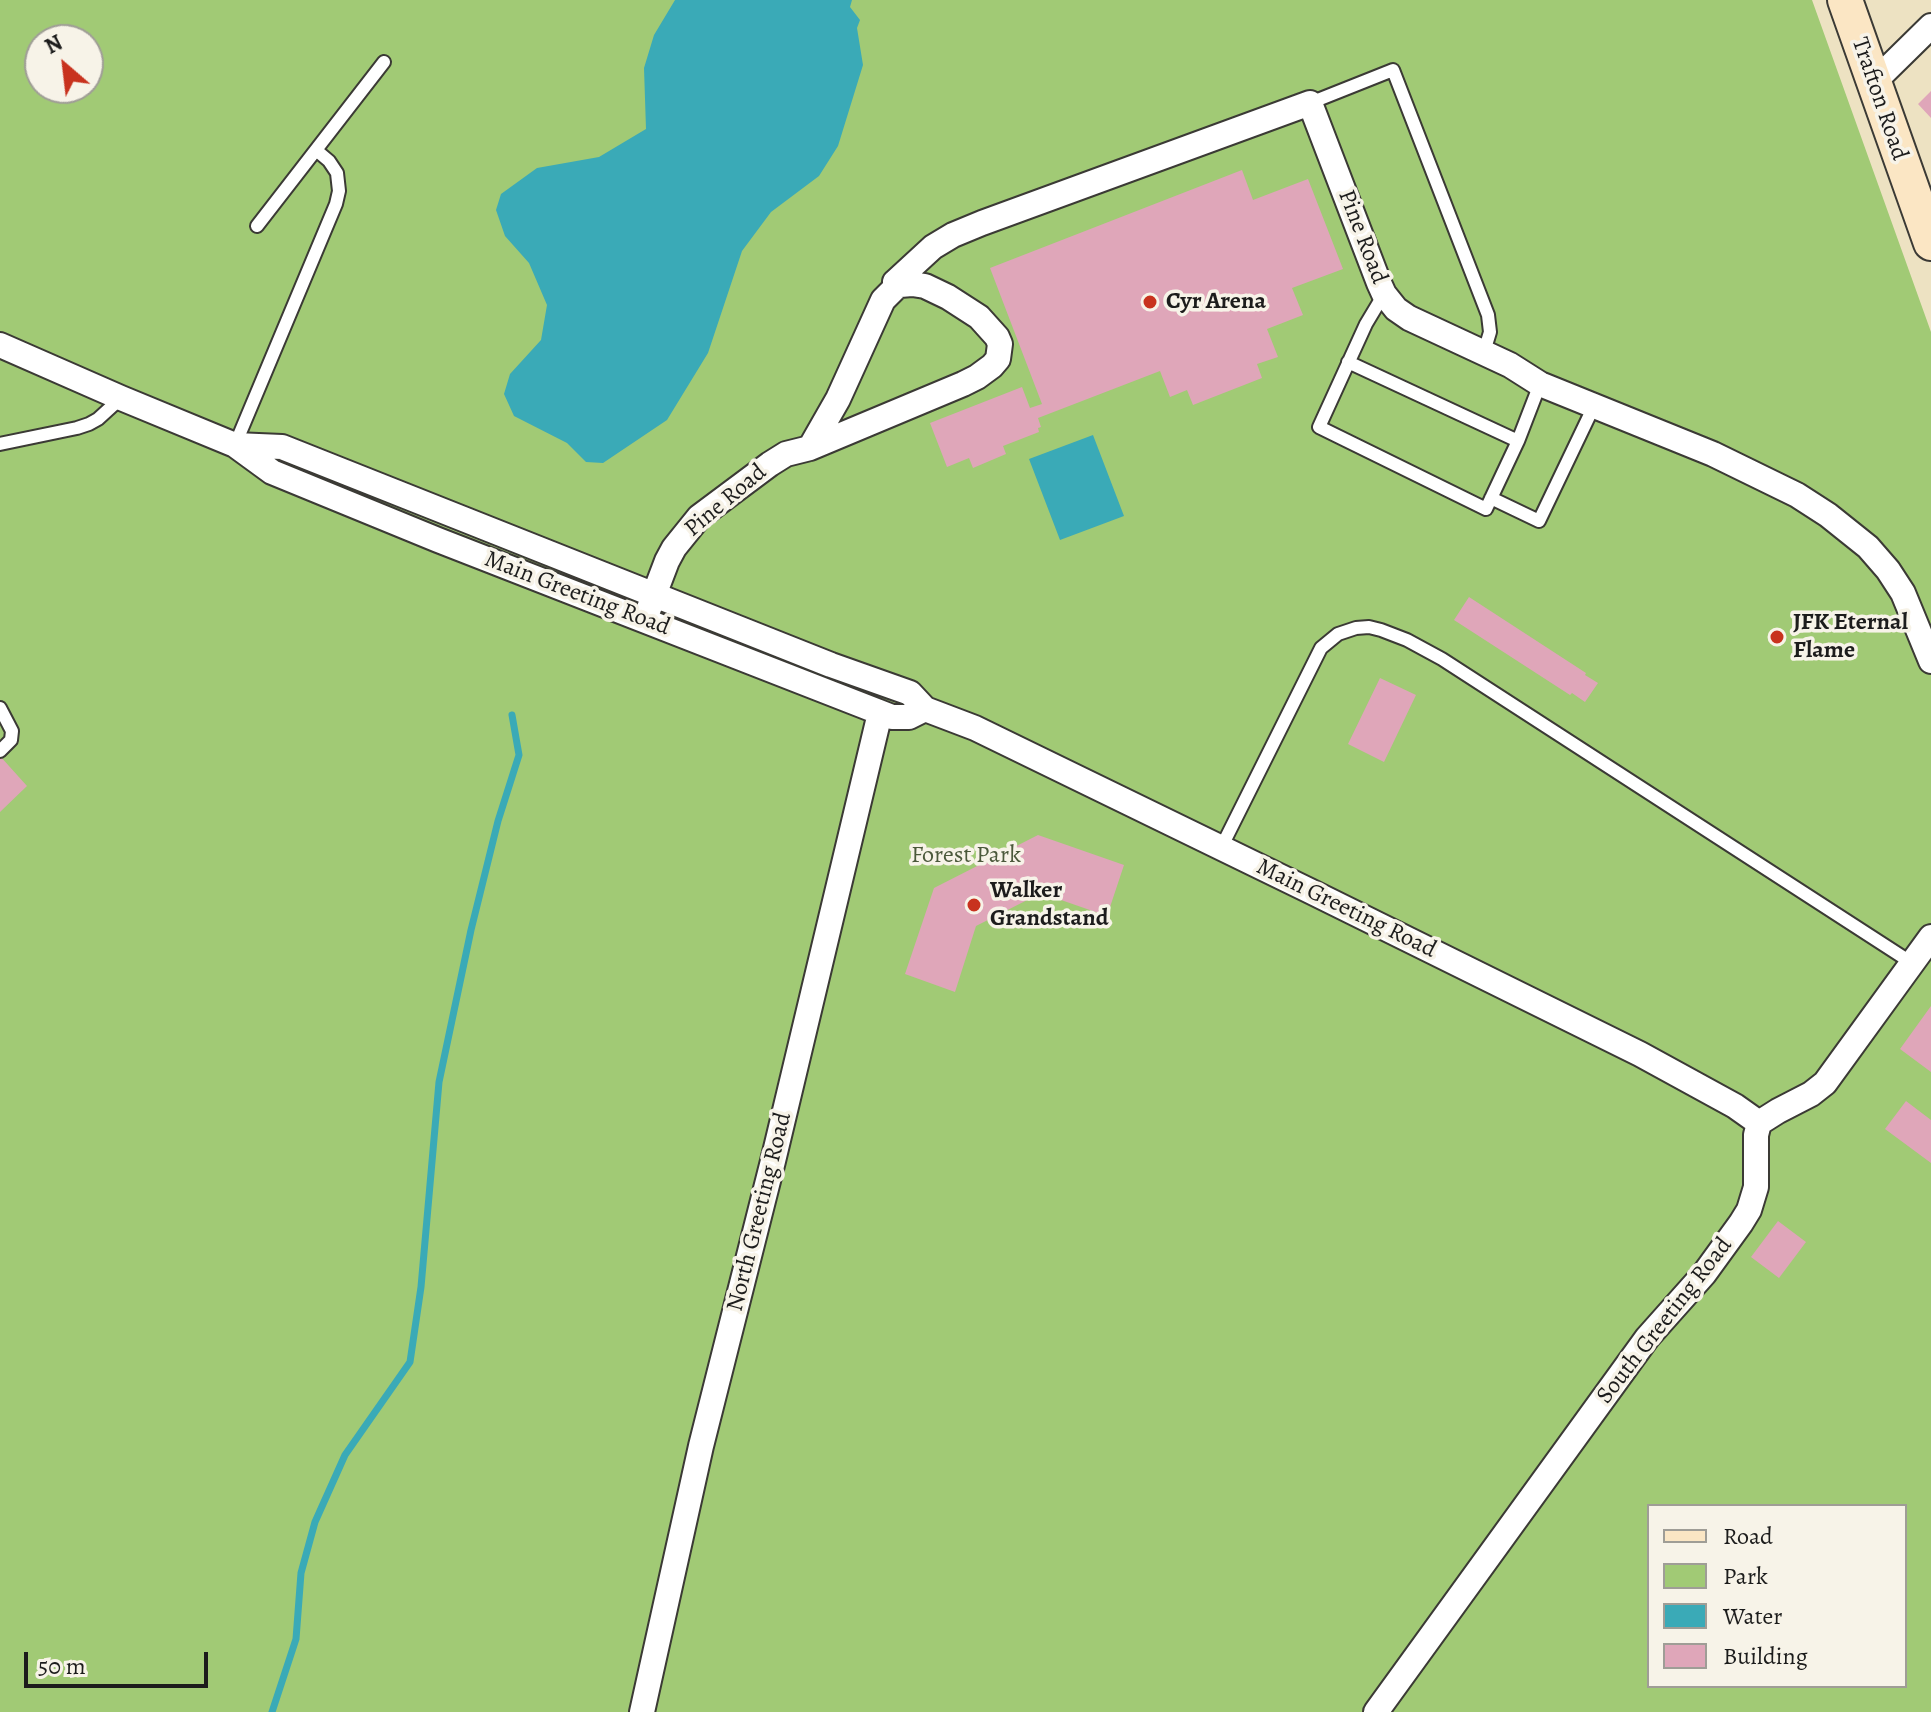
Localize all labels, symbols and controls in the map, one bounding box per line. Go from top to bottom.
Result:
north arrow [24,24,104,104]
text: N [40,28,68,62]
street label: Trafton Road [1845,34,1913,164]
street label: Pine Road [1331,186,1393,288]
place label: Cyr Arena [1166,288,1266,316]
marker: Cyr Arena [1141,293,1159,311]
street label: Pine Road [679,458,773,544]
street label: Main Greeting Road [480,545,674,643]
place label: JFK Eternal Flame [1793,609,1908,665]
marker: JFK Eternal Flame [1768,628,1786,646]
park label: Forest Park [911,842,1021,870]
street label: Main Greeting Road [1251,853,1441,965]
place label: Walker Grandstand [990,877,1109,933]
marker: Walker Grandstand [965,896,983,914]
street label: North Greeting Road [721,1110,799,1314]
street label: South Greeting Road [1591,1232,1739,1410]
legend [1647,1504,1907,1688]
text: Road [1723,1520,1773,1552]
text: Park [1723,1560,1768,1592]
text: Water [1723,1600,1783,1632]
scale bar [28,1636,212,1686]
text: Building [1723,1640,1808,1672]
text: 50 m [38,1650,86,1682]

